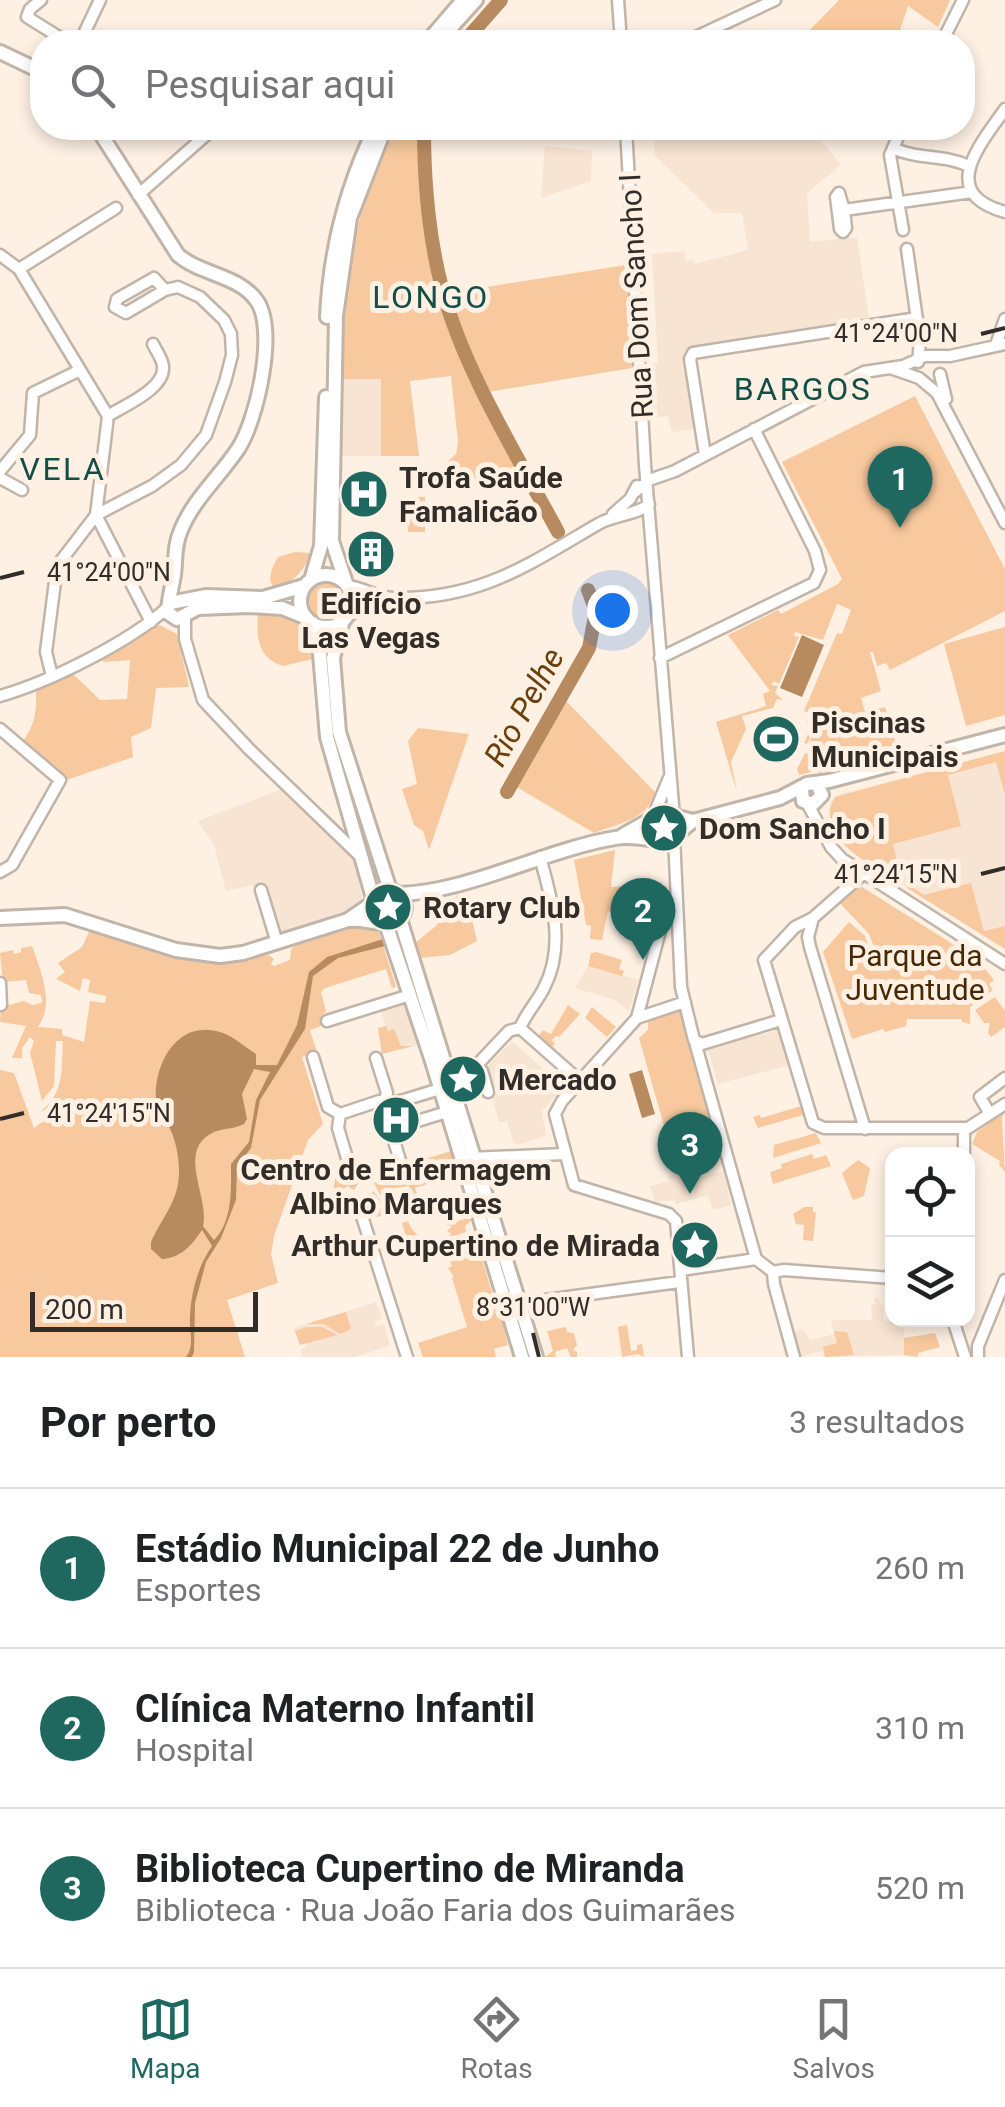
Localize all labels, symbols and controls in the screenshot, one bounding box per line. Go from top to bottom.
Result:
search box [30,30,975,140]
icon: search [65,58,120,113]
text: Pesquisar aqui [145,63,395,107]
street label: Rua Dom Sancho I [612,173,660,419]
district label: LONGO [372,278,490,316]
text: 41°24'00"N [834,319,958,348]
district label: BARGOS [734,370,872,408]
pin: 1 [868,446,932,528]
district label: VELA [20,450,106,488]
place label: Trofa Saúde Famalicão [399,460,563,529]
hospital icon: Trofa Saúde Famalicão [338,468,390,520]
building icon: Edifício Las Vegas [345,528,397,580]
text: 41°24'00"N [47,558,171,587]
your location [587,585,638,636]
place label: Edifício Las Vegas [302,586,440,655]
water label: Rio Pelhe [476,641,572,773]
place label: Piscinas Municipais [811,705,959,774]
sports icon: Piscinas Municipais [750,713,802,765]
place icon: Dom Sancho I [638,802,690,854]
place label: Dom Sancho I [699,811,886,846]
text: 41°24'15"N [834,860,958,889]
pin: 2 [610,878,676,960]
place icon: Rotary Club [362,881,414,933]
place label: Rotary Club [423,890,580,925]
park label: Parque da Juventude [845,938,985,1007]
place icon: Mercado [437,1053,489,1105]
place label: Mercado [498,1062,617,1097]
hospital icon: Centro de Enfermagem Albino Marques [370,1094,422,1146]
text: 41°24'15"N [47,1099,171,1128]
pin: 3 [658,1112,722,1194]
map controls [885,1147,975,1327]
button: locate [885,1147,975,1237]
place label: Centro de Enfermagem Albino Marques [241,1152,551,1221]
place icon: Arthur Cupertino de Mirada [669,1219,721,1271]
place label: Arthur Cupertino de Mirada [291,1228,660,1263]
button: layers [885,1237,975,1327]
scale bar [30,1287,258,1332]
text: 200 m [45,1293,124,1326]
text: 8°31'00"W [476,1293,590,1322]
text: Por perto [40,1398,216,1447]
text: 3 resultados [789,1403,965,1441]
text: Estádio Municipal 22 de Junho [135,1527,659,1571]
text: 1 [63,1549,82,1587]
text: 260 m [875,1549,965,1587]
text: Esportes [135,1571,262,1609]
text: Clínica Materno Infantil [135,1687,535,1731]
text: 2 [63,1709,82,1747]
text: 310 m [875,1709,965,1747]
text: Hospital [135,1731,254,1769]
text: Biblioteca Cupertino de Miranda [135,1847,685,1891]
text: 3 [63,1869,82,1907]
text: 520 m [875,1869,965,1907]
text: Biblioteca · Rua João Faria dos Guimarães [135,1891,736,1929]
tab: Mapa [130,1992,201,2085]
tab: Rotas [461,1992,533,2085]
tab: Salvos [793,1992,875,2085]

